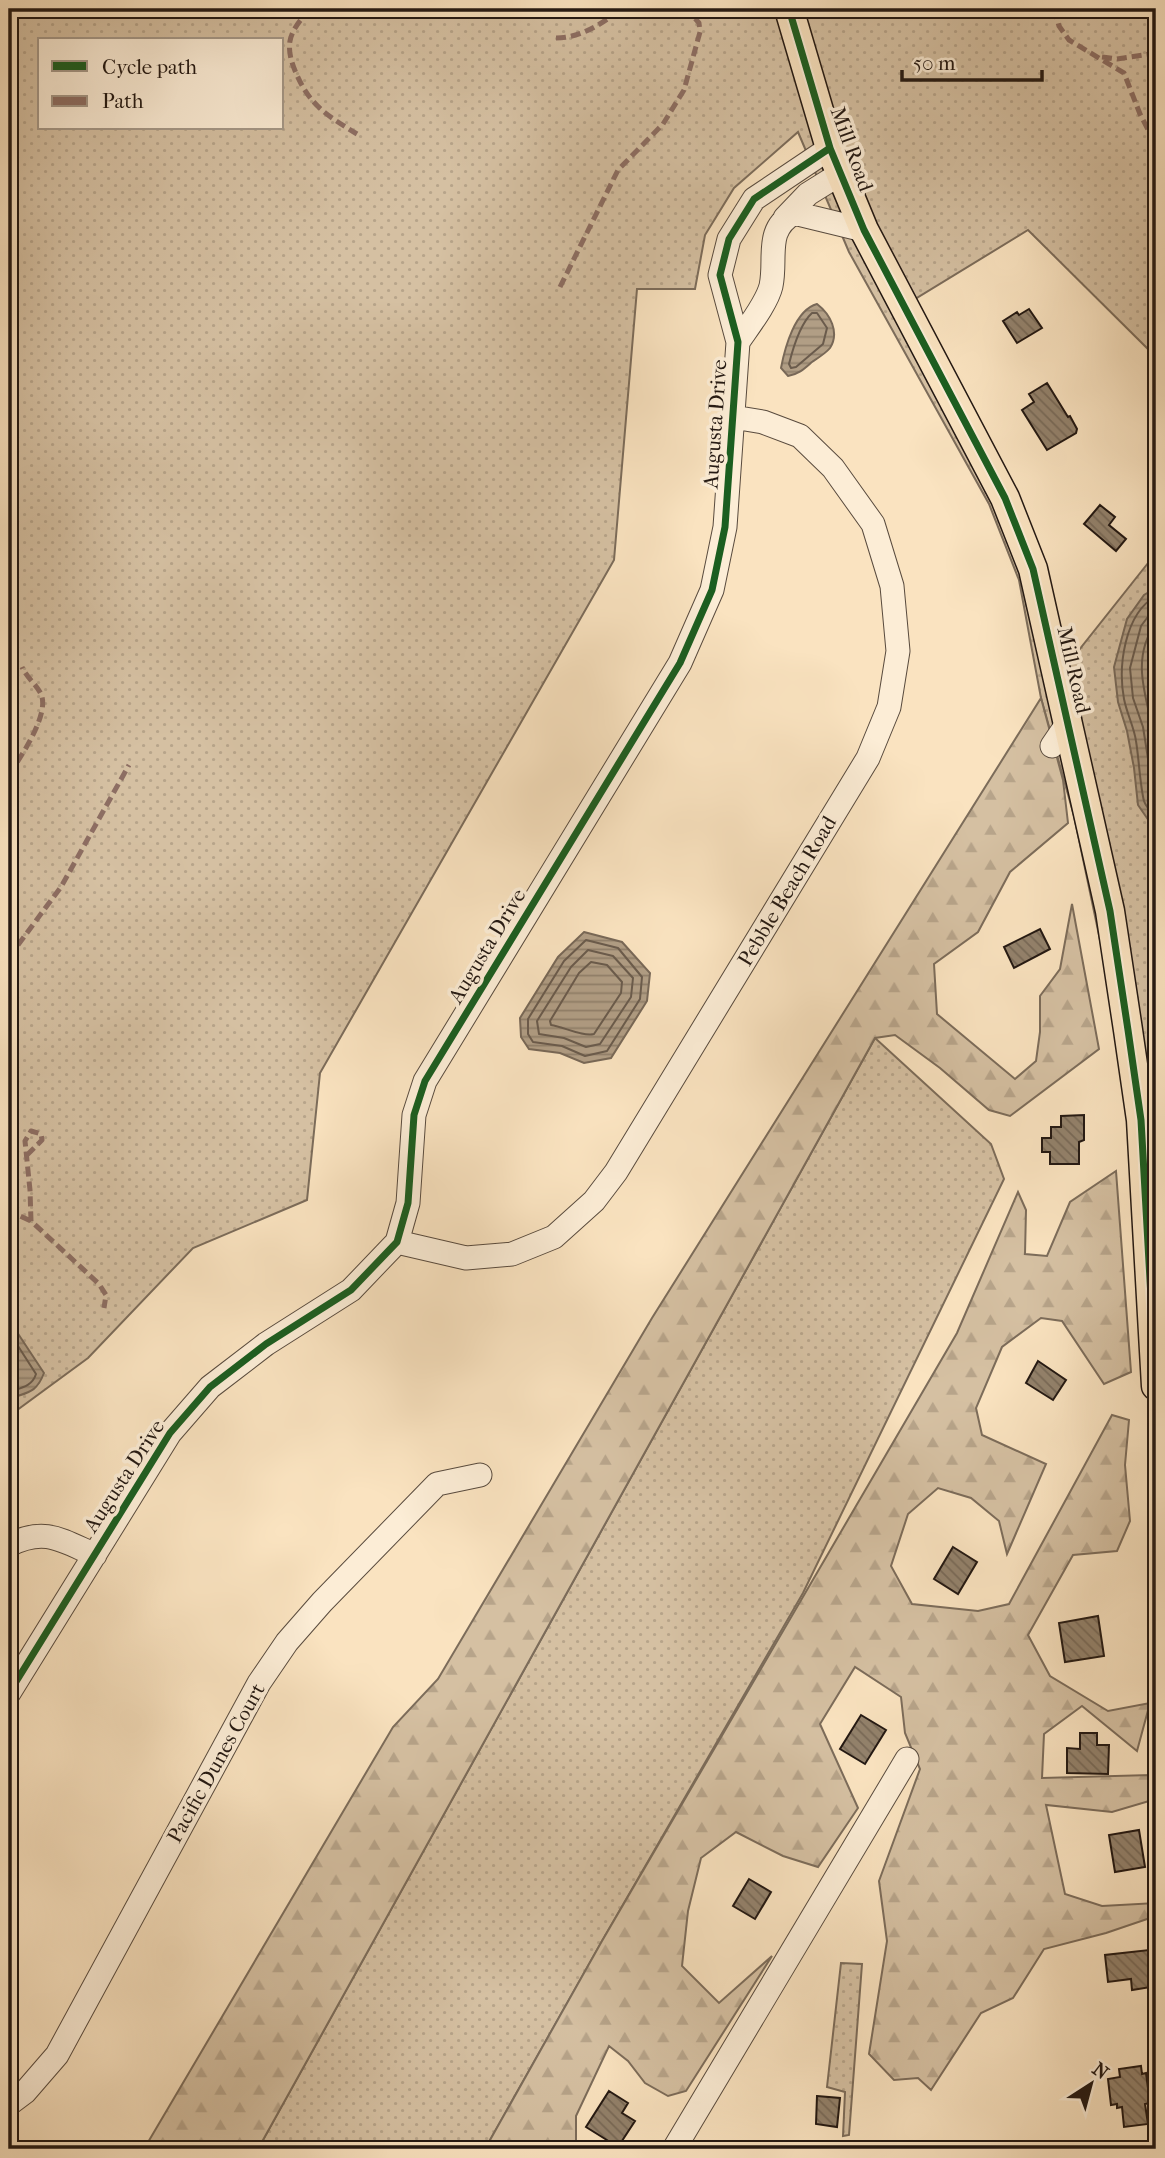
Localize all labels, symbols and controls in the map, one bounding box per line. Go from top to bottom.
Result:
legend [38,38,284,130]
scale bar [902,38,1042,82]
text: 50 m [913,51,956,75]
text: Cycle path [102,55,197,79]
text: Path [102,89,144,113]
street label: Mill Road [826,103,879,195]
street label: Augusta Drive [698,359,731,490]
street label: Mill Road [1052,624,1096,716]
street label: Pebble Beach Road [733,811,842,970]
street label: Augusta Drive [443,884,531,1009]
street label: Augusta Drive [78,1415,169,1538]
street label: Pacific Dunes Court [162,1679,270,1847]
north arrow [1056,2050,1126,2120]
text: N [1088,2058,1113,2085]

